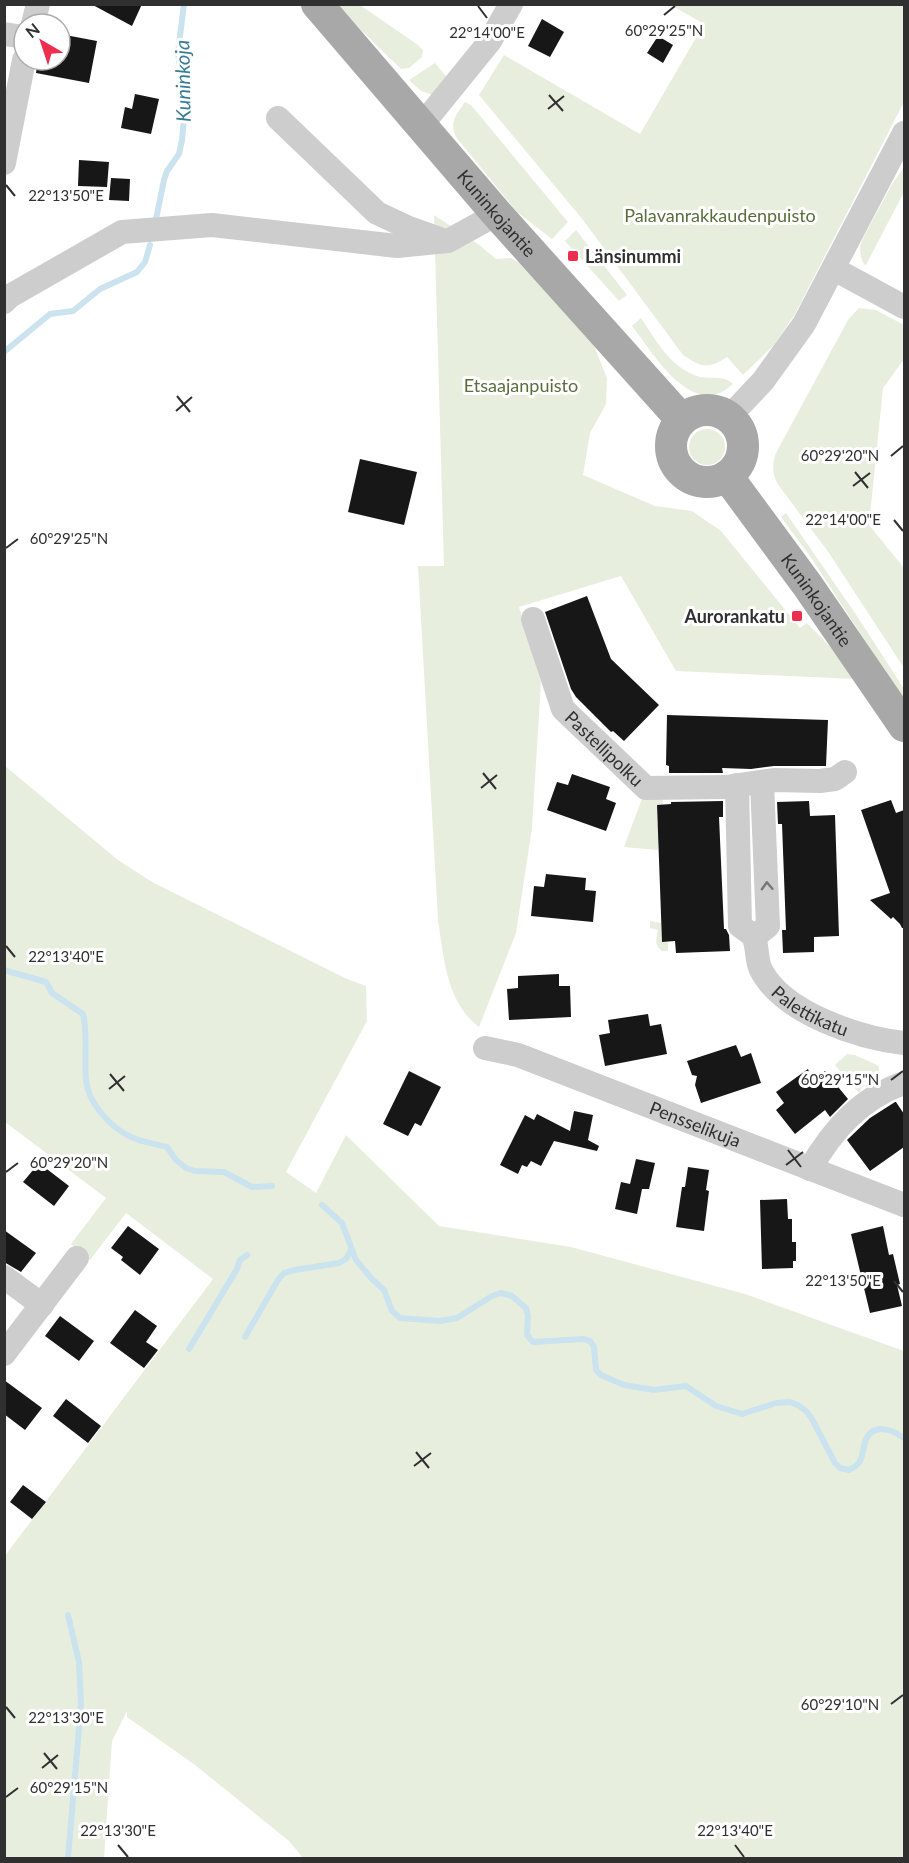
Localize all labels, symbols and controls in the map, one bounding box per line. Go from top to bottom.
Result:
north arrow [12,12,72,72]
text: N [21,19,43,41]
text: 60°29'25"N [625,21,703,39]
text: 22°14'00"E [449,23,525,41]
water label: Kuninkoja [169,40,195,122]
street label: Kuninkojantie [453,165,541,261]
text: 22°13'50"E [28,186,104,204]
park label: Palavanrakkaudenpuisto [624,204,816,226]
place label: Länsinummi [585,245,681,267]
marker: Länsinummi [566,249,580,263]
park label: Etsaajanpuisto [464,374,578,396]
text: 60°29'20"N [801,446,879,464]
text: 22°14'00"E [805,510,881,528]
text: 60°29'25"N [30,529,108,547]
street label: Kuninkojantie [777,549,857,651]
place label: Aurorankatu [683,605,785,627]
marker: Aurorankatu [790,609,804,623]
street label: Pastellipolku [561,706,648,791]
one-way arrow [760,882,773,891]
text: 22°13'40"E [28,947,104,965]
street label: Palettikatu [767,981,851,1040]
text: 60°29'15"N [801,1070,879,1088]
street label: Pensselikuja [647,1096,744,1152]
text: 60°29'20"N [30,1153,108,1171]
text: 22°13'50"E [805,1271,881,1289]
text: 60°29'10"N [801,1695,879,1713]
text: 22°13'30"E [28,1708,104,1726]
text: 60°29'15"N [30,1778,108,1796]
text: 22°13'30"E [80,1821,156,1839]
text: 22°13'40"E [697,1821,773,1839]

